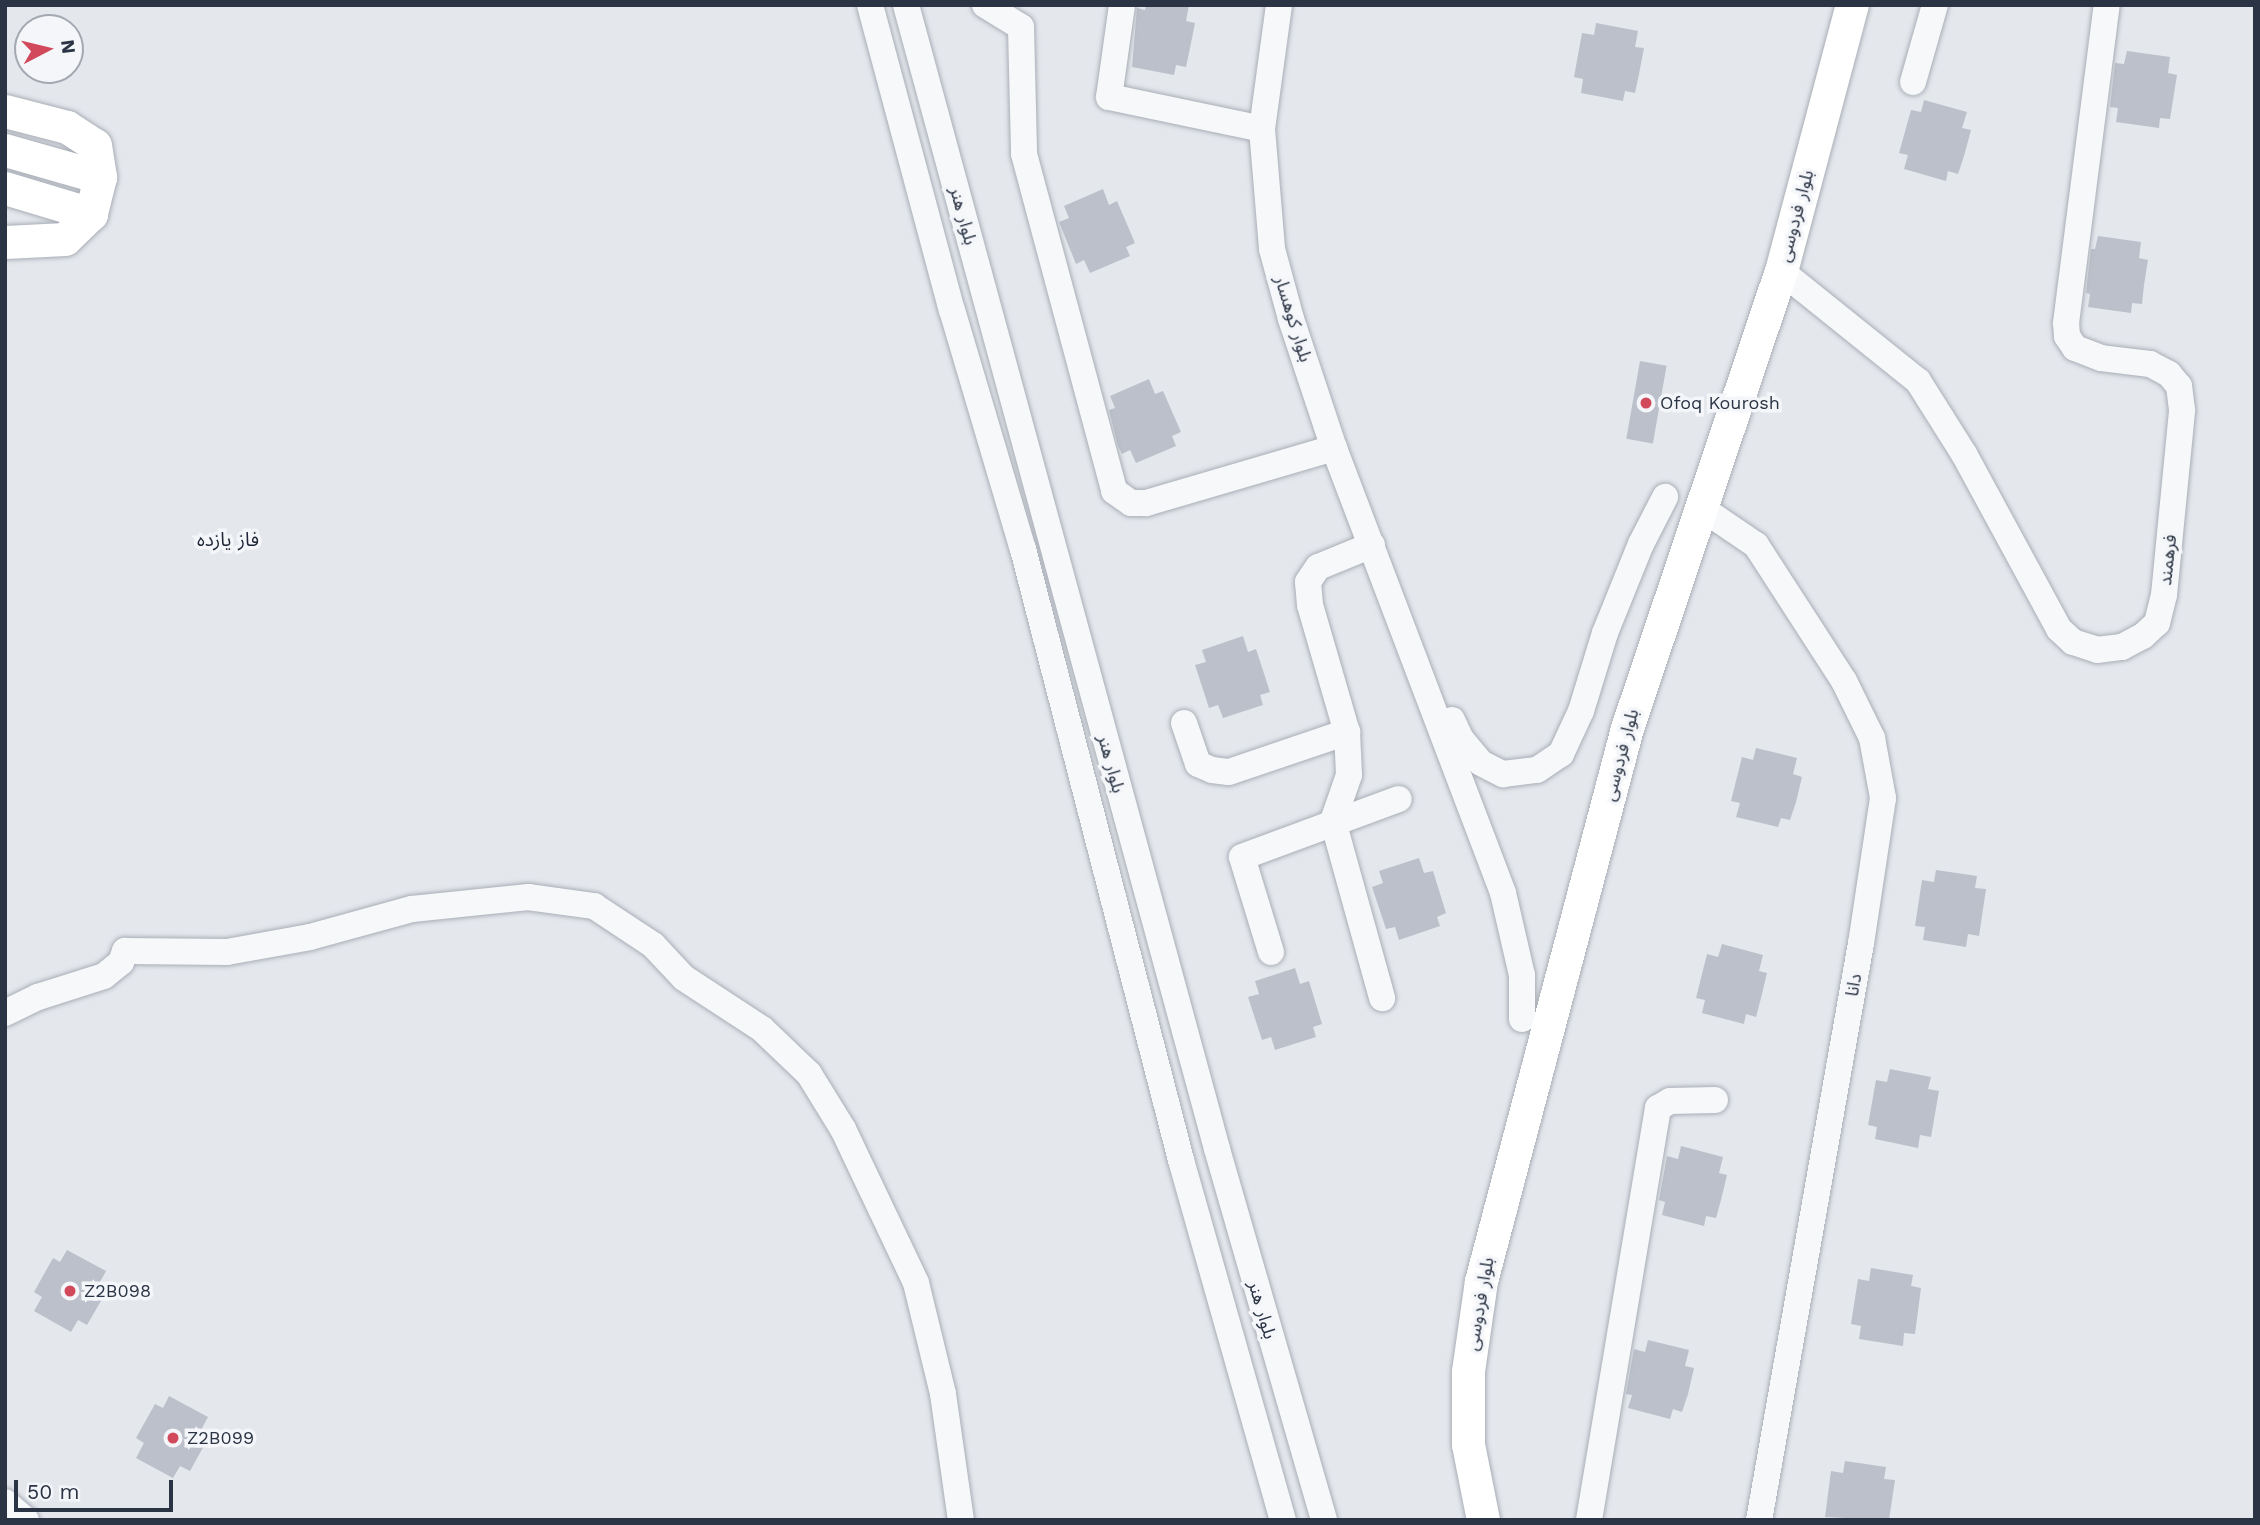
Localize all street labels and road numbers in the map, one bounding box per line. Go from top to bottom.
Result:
street label: بلوار فردوسی [1773,168,1819,264]
street label: بلوار هنر [945,185,981,247]
street label: بلوار کوهسار [1270,273,1316,365]
street label: فرهمند [2155,534,2181,586]
street label: بلوار فردوسی [1598,707,1644,803]
street label: بلوار هنر [1093,733,1129,795]
street label: دانا [1841,972,1867,998]
street label: بلوار فردوسی [1461,1256,1499,1352]
street label: بلوار هنر [1243,1278,1281,1342]

